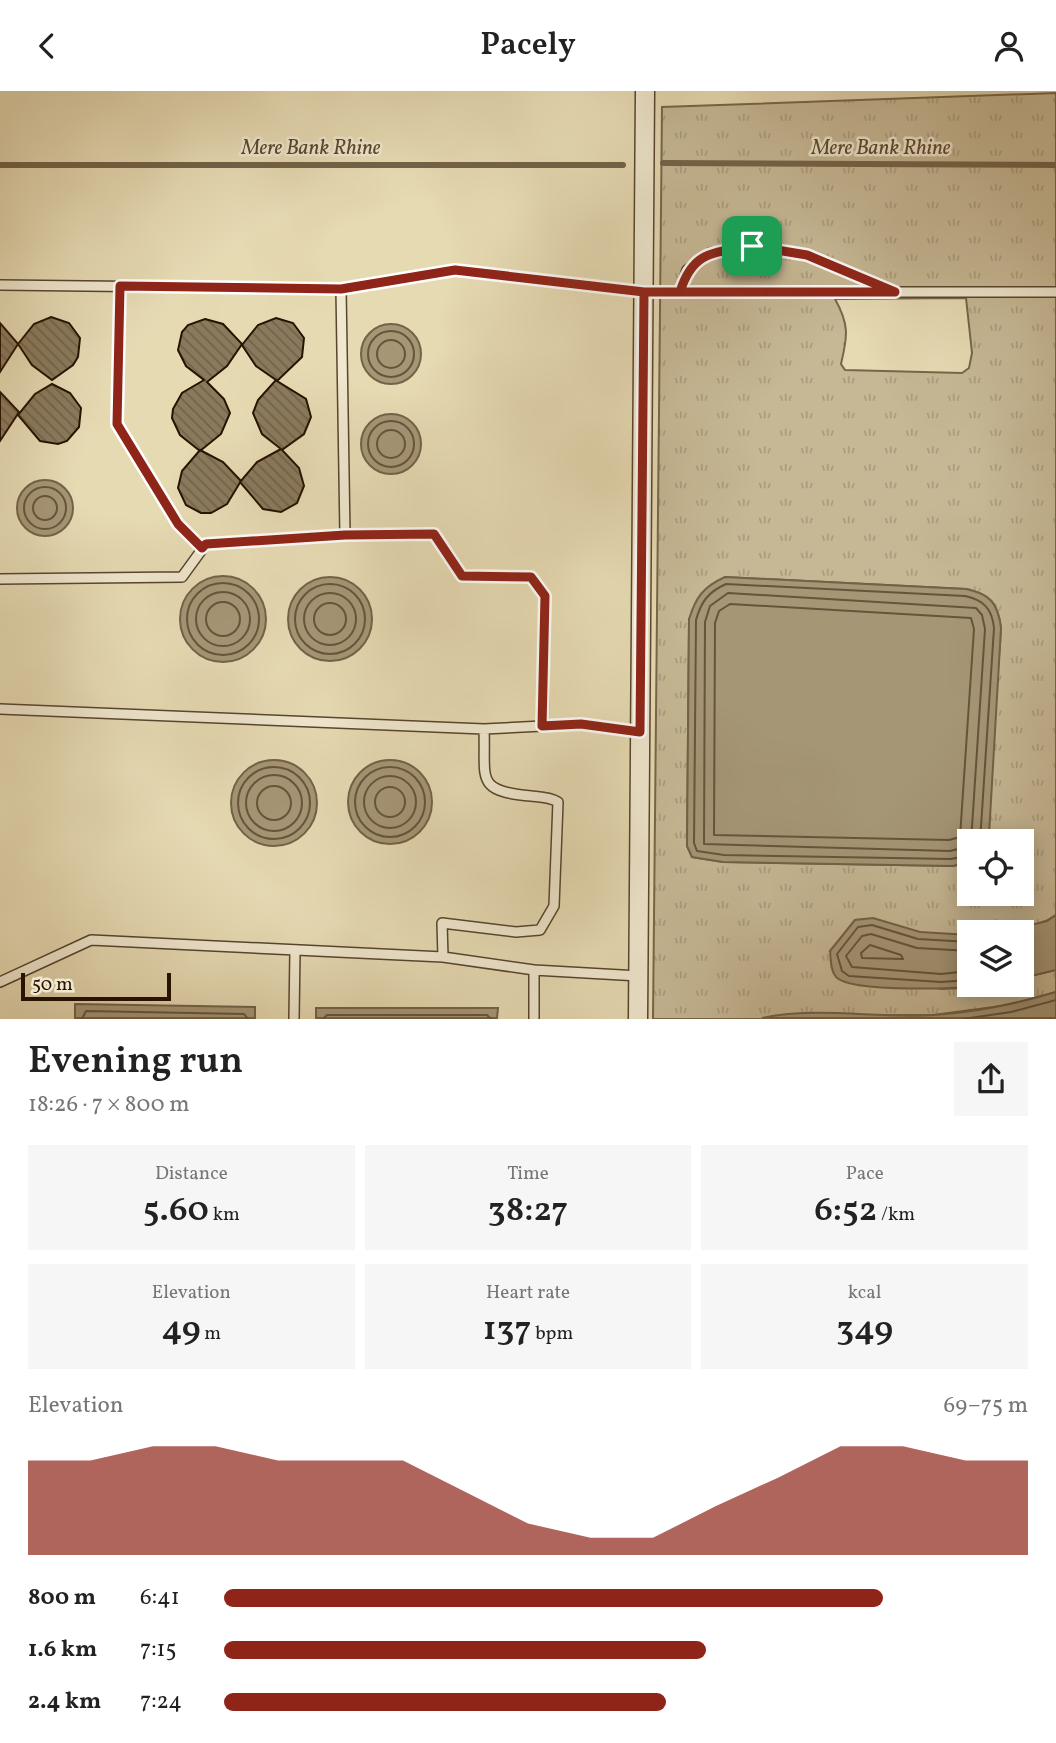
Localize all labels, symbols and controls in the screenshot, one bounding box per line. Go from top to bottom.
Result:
text: Pacely [480,24,576,68]
icon: back [28,27,66,65]
icon: person [990,27,1028,65]
water label: Mere Bank Rhine [240,134,381,163]
water label: Mere Bank Rhine [810,134,951,163]
pin [722,216,782,276]
icon: arrive [733,227,771,265]
map controls [957,829,1034,997]
button: locate [957,829,1034,906]
button: layers [957,920,1034,997]
scale bar [21,969,172,1001]
text: 50 m [32,972,73,998]
text: Evening run [28,1036,243,1089]
button: share [954,1042,1028,1116]
text: 18:26 · 7 × 800 m [28,1089,189,1121]
text: Distance [155,1161,228,1187]
text: Time [507,1161,549,1187]
text: Pace [846,1161,884,1187]
text: 5.60 [143,1187,209,1235]
text: 38:27 [488,1187,568,1235]
text: 6:52 [814,1187,877,1235]
text: km [209,1202,240,1228]
text: /km [877,1202,915,1228]
text: Elevation [152,1280,231,1306]
text: Heart rate [486,1280,570,1306]
text: kcal [848,1280,882,1306]
text: 49 [161,1306,201,1354]
text: 137 [483,1306,531,1354]
text: 349 [836,1306,893,1354]
text: m [201,1321,221,1347]
text: bpm [531,1321,573,1347]
text: Elevation [28,1390,124,1422]
text: 69–75 m [944,1390,1028,1422]
text: 800 m [28,1582,96,1614]
text: 6:41 [140,1582,180,1614]
text: 1.6 km [28,1634,97,1666]
text: 7:15 [140,1634,177,1666]
text: 2.4 km [28,1686,101,1718]
text: 7:24 [140,1686,182,1718]

